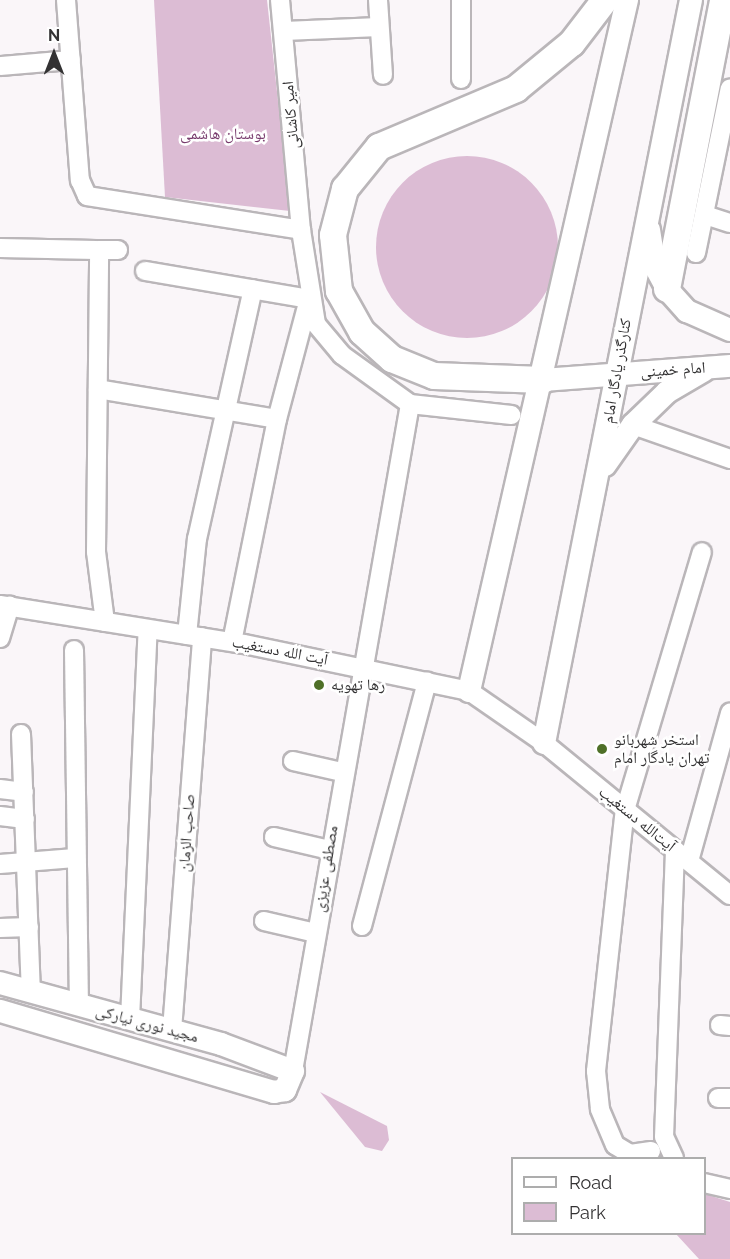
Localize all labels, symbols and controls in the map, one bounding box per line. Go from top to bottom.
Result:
north arrow [24,24,84,84]
text: N [48,26,60,45]
street label: امیر کاشانی [278,80,304,150]
park label: بوستان هاشمی [180,124,266,144]
street label: کنارگذر یادگار امام [598,317,636,425]
street label: امام خمینی [640,358,706,382]
street label: آیت الله دستغیب [230,632,330,670]
place label: رها تهویه [331,675,385,695]
marker: رها تهویه [312,678,326,692]
place label: استخر شهربانو تهران یادگار امام [614,730,709,768]
marker: استخر شهربانو تهران یادگار امام [595,742,609,756]
street label: آیت‌الله دستغیب [595,782,679,856]
street label: صاحب الزمان [175,793,199,873]
street label: مصطفی عزیزی [310,824,342,914]
street label: مجید نوری نیارکی [94,1001,200,1047]
legend [511,1157,706,1235]
text: Road [569,1172,612,1193]
text: Park [569,1202,606,1223]

